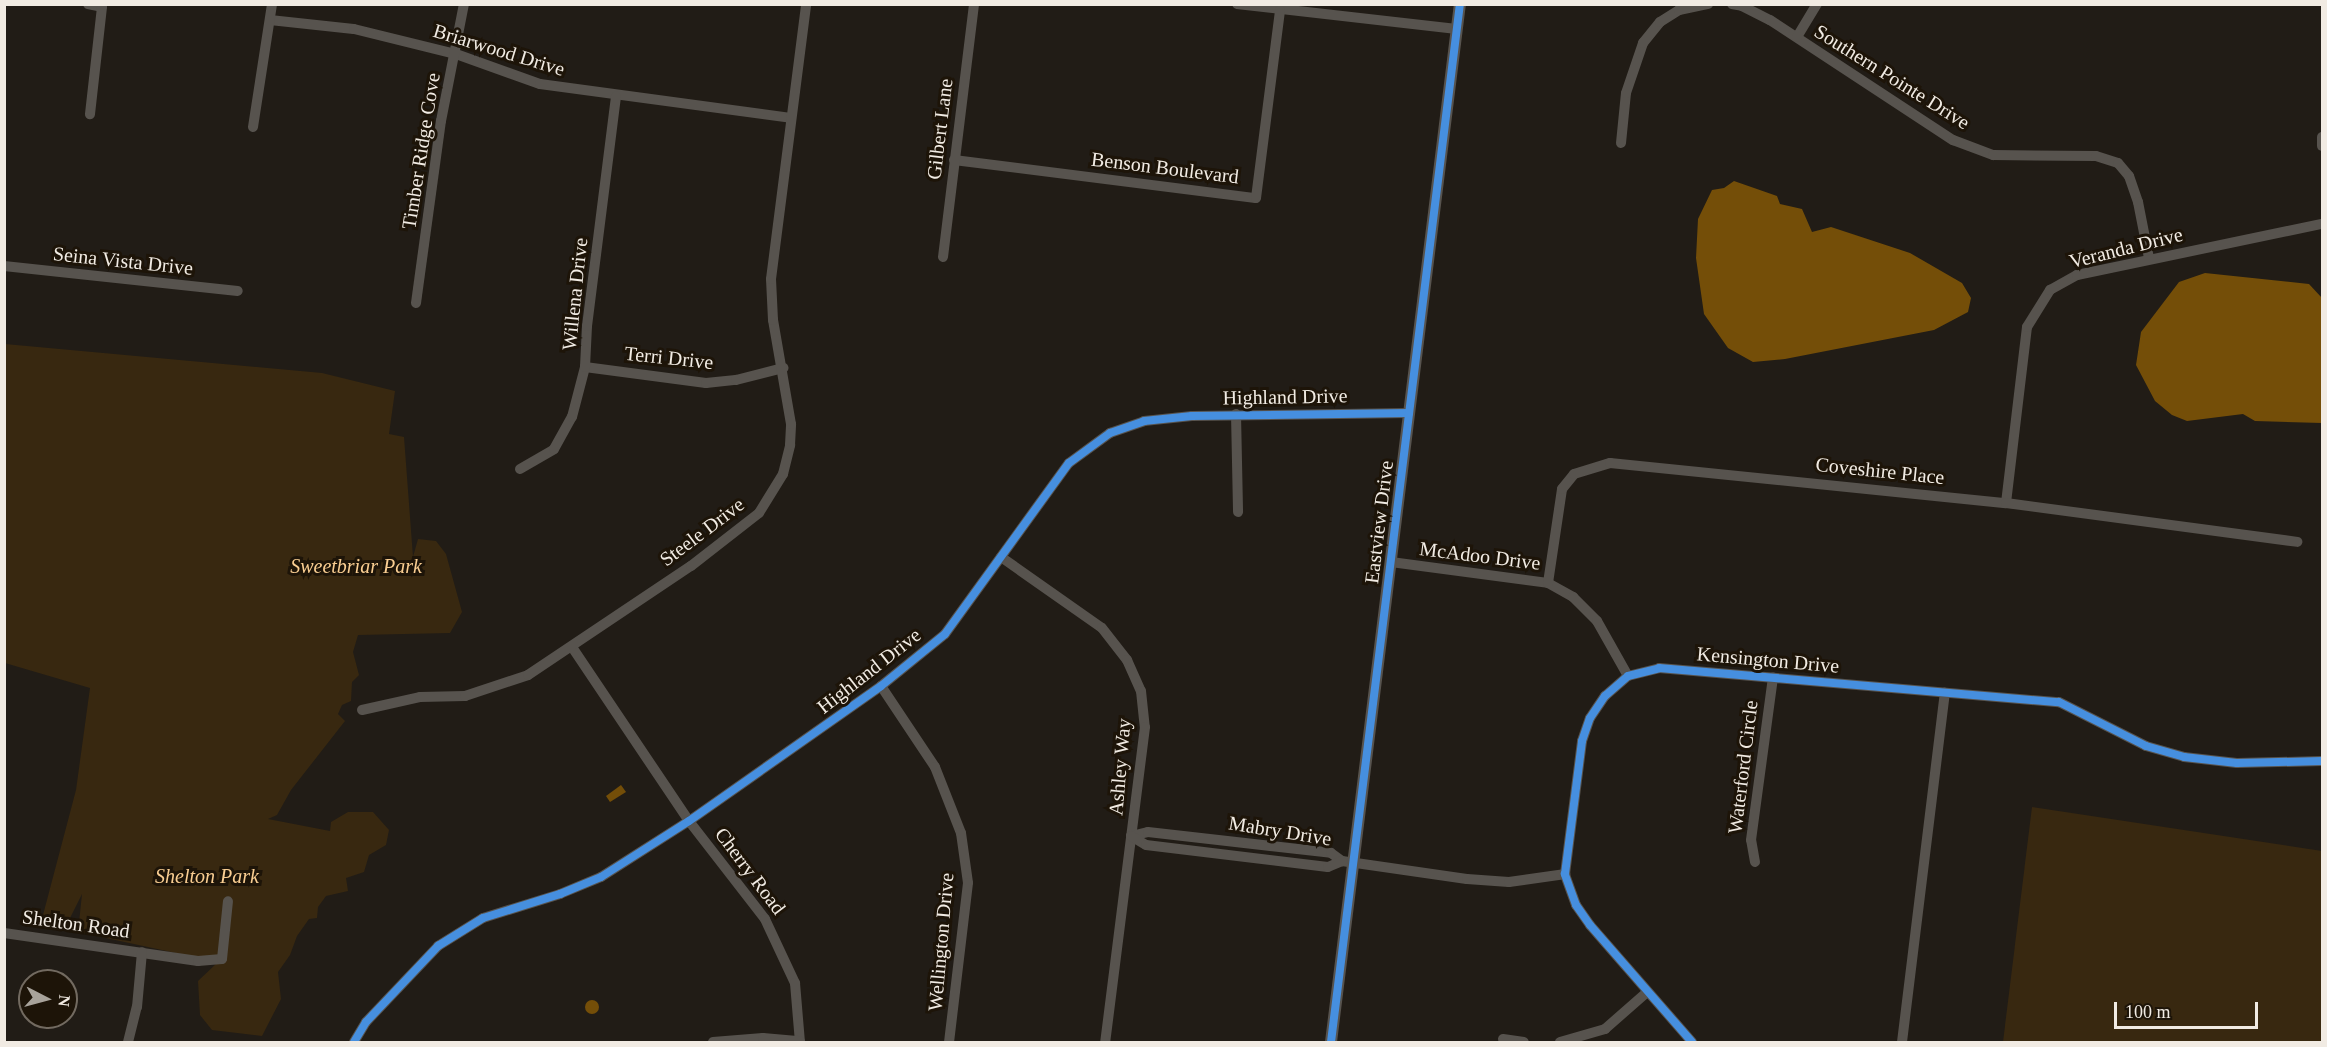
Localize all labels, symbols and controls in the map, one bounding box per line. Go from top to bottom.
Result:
street label: Briarwood Drive [430,19,568,81]
street label: Southern Pointe Drive [1810,19,1974,135]
street label: Timber Ridge Cove [397,71,445,231]
street label: Gilbert Lane [922,77,958,181]
street label: Benson Boulevard [1090,147,1240,189]
street label: Veranda Drive [2067,222,2185,274]
street label: Willena Drive [557,237,593,351]
street label: Seina Vista Drive [52,242,194,280]
street label: Terri Drive [623,341,715,375]
street label: Highland Drive [1222,384,1348,410]
street label: Coveshire Place [1814,452,1946,490]
street label: Eastview Drive [1360,459,1398,585]
street label: Steele Drive [655,493,749,571]
street label: McAdoo Drive [1418,537,1542,575]
park label: Sweetbriar Park [290,554,422,578]
street label: Highland Drive [812,623,926,719]
street label: Kensington Drive [1696,642,1840,678]
street label: Waterford Circle [1723,699,1763,835]
street label: Ashley Way [1104,717,1136,817]
street label: Mabry Drive [1227,811,1333,851]
street label: Cherry Road [709,823,791,919]
park label: Shelton Park [155,864,259,888]
street label: Wellington Drive [923,872,959,1012]
street label: Shelton Road [21,905,131,943]
north arrow [18,969,78,1029]
scale bar [2117,990,2261,1028]
text: N [55,994,73,1007]
text: 100 m [2125,1002,2171,1022]

